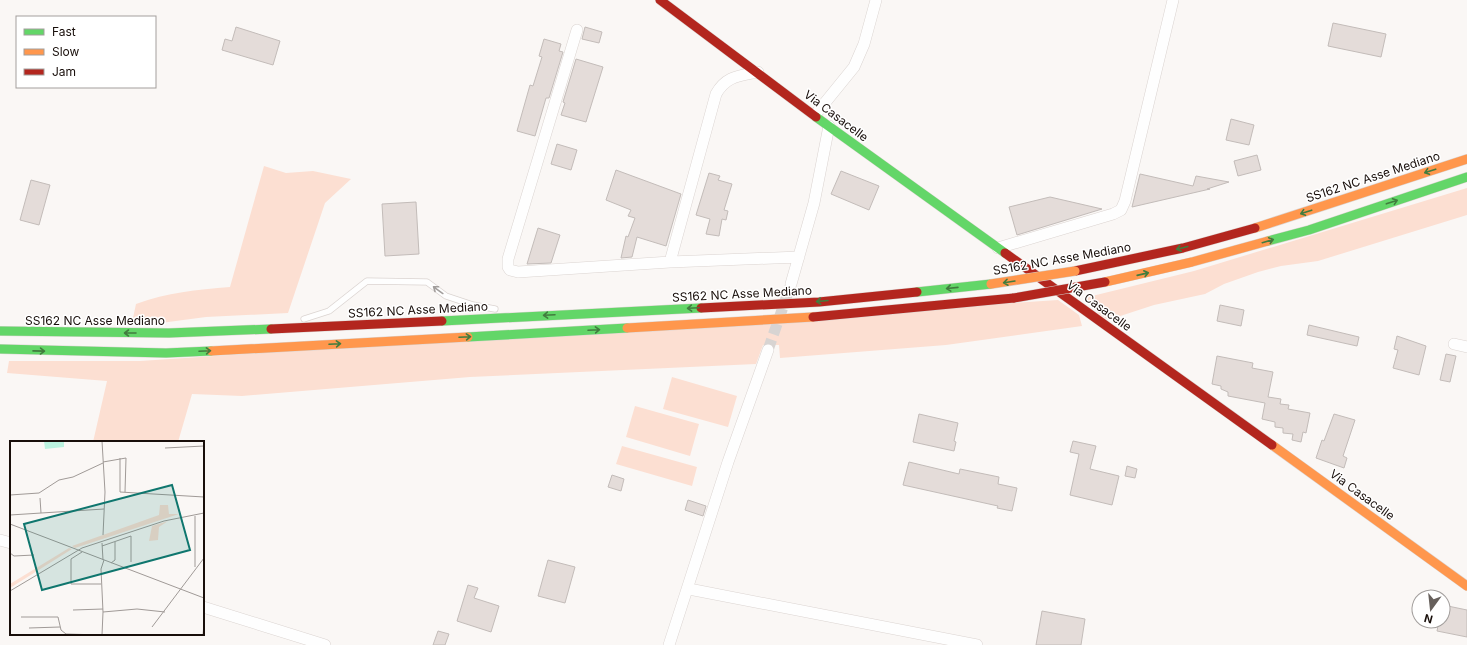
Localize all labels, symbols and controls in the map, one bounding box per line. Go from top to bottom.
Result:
legend [16,16,156,88]
text: Fast [52,24,76,39]
text: Slow [52,44,80,59]
text: Jam [52,64,76,79]
street label: Via Casacelle [801,87,871,145]
street label: SS162 NC Asse Mediano [1304,148,1442,205]
one-way arrow [1424,168,1437,175]
one-way arrow [1386,198,1399,205]
one-way arrow [1300,209,1313,216]
one-way arrow [1262,237,1275,244]
street label: SS162 NC Asse Mediano [992,239,1132,278]
one-way arrow [1175,245,1188,253]
one-way arrow [1136,269,1149,277]
street label: Via Casacelle [1064,277,1135,334]
one-way arrow [1003,278,1016,286]
street label: SS162 NC Asse Mediano [672,282,812,305]
one-way arrow [946,285,959,292]
one-way arrow [433,286,444,294]
street label: SS162 NC Asse Mediano [348,298,488,321]
one-way arrow [816,298,829,305]
one-way arrow [687,305,700,312]
one-way arrow [543,311,556,318]
street label: SS162 NC Asse Mediano [25,313,165,328]
one-way arrow [587,326,600,334]
one-way arrow [124,329,137,337]
one-way arrow [458,333,471,340]
one-way arrow [328,340,341,347]
one-way arrow [32,347,45,355]
one-way arrow [198,347,211,354]
inset map [10,441,204,635]
street label: Via Casacelle [1327,466,1398,523]
north arrow [1411,589,1451,629]
text: N [1423,611,1434,627]

